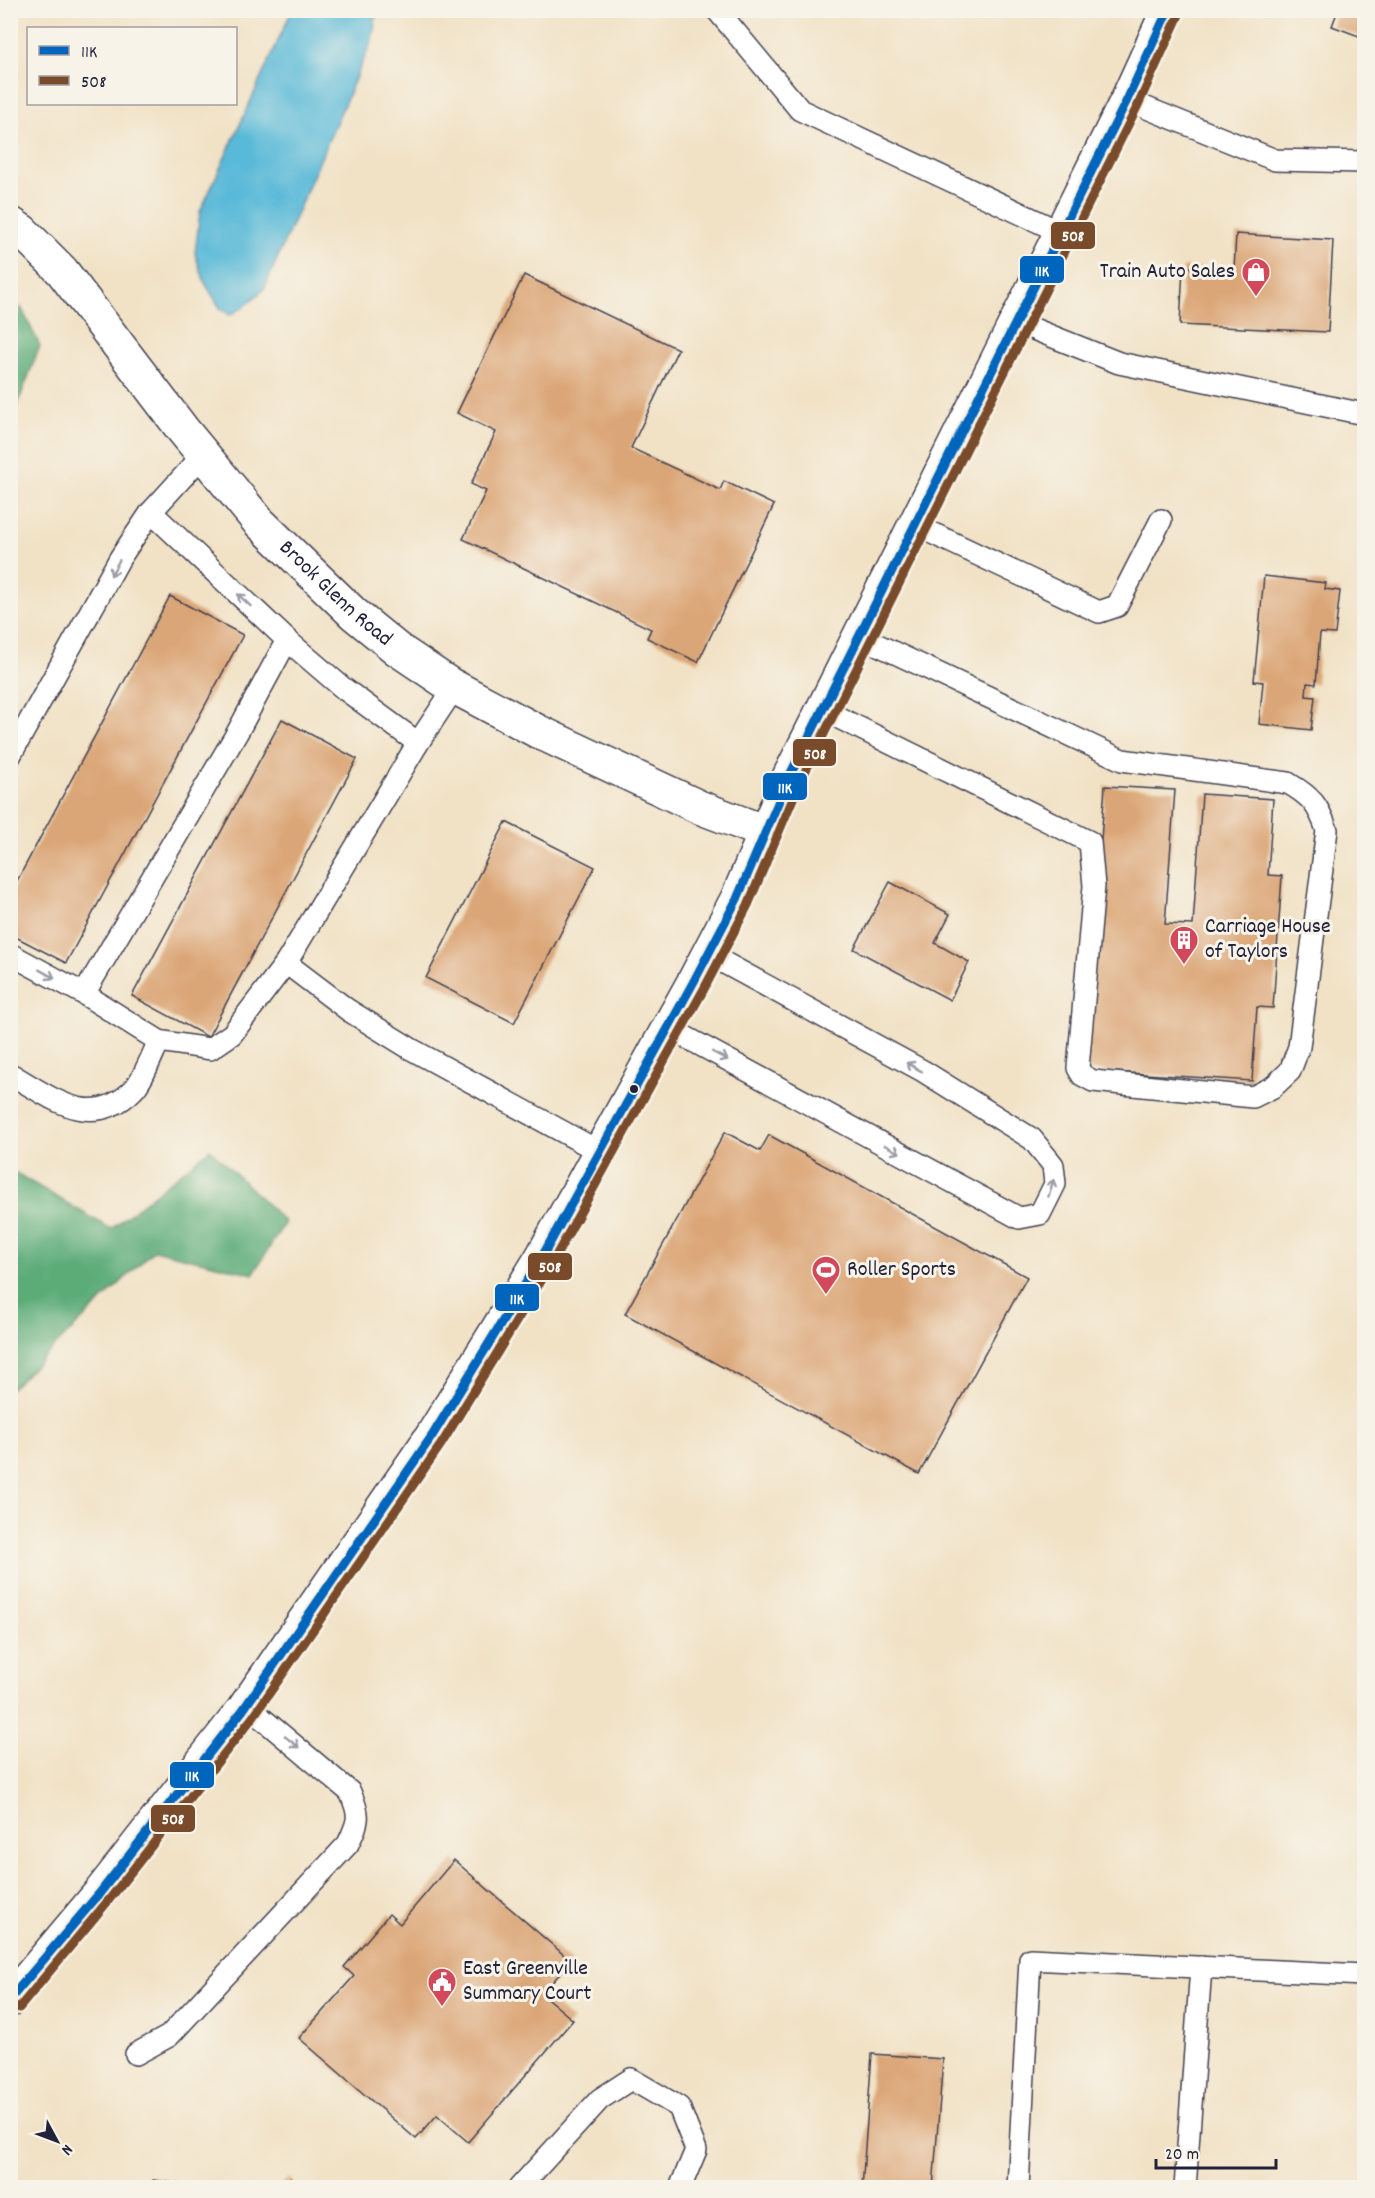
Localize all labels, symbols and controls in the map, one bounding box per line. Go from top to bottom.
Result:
legend [27,27,237,105]
text: 11K [81,41,97,66]
text: 508 [81,71,106,96]
line badge: 508 [1050,221,1096,250]
text: 508 [1062,226,1085,249]
line badge: 11K [1019,255,1065,284]
shop icon: Train Auto Sales [1240,256,1272,298]
place label: Train Auto Sales [1100,257,1235,288]
text: 11K [1035,261,1050,284]
street label: Brook Glenn Road [272,533,399,654]
one-way arrow [109,559,121,576]
one-way arrow [237,593,252,607]
line badge: 508 [792,738,837,767]
text: 508 [804,744,827,767]
line badge: 11K [762,772,808,801]
text: 11K [778,778,793,801]
place label: Carriage House of Taylors [1205,912,1331,968]
building icon: Carriage House of Taylors [1168,924,1200,966]
one-way arrow [38,968,55,980]
one-way arrow [711,1050,728,1062]
one-way arrow [906,1061,923,1073]
unlabelled marker [628,1083,640,1095]
one-way arrow [882,1144,900,1155]
one-way arrow [1046,1178,1057,1197]
line badge: 508 [527,1252,573,1281]
sports icon: Roller Sports [810,1254,842,1296]
place label: Roller Sports [847,1255,956,1286]
text: 508 [539,1257,562,1280]
line badge: 11K [494,1283,540,1312]
text: 11K [510,1289,525,1312]
one-way arrow [283,1735,299,1748]
line badge: 11K [169,1761,215,1789]
text: 11K [185,1766,200,1789]
line badge: 508 [150,1804,196,1833]
text: 508 [162,1809,185,1832]
place label: East Greenville Summary Court [463,1954,591,2010]
public building icon: East Greenville Summary Court [426,1966,458,2008]
north arrow [27,2111,87,2171]
scale bar [1156,2132,1276,2170]
text: N [55,2139,78,2160]
text: 20 m [1165,2143,1199,2168]

